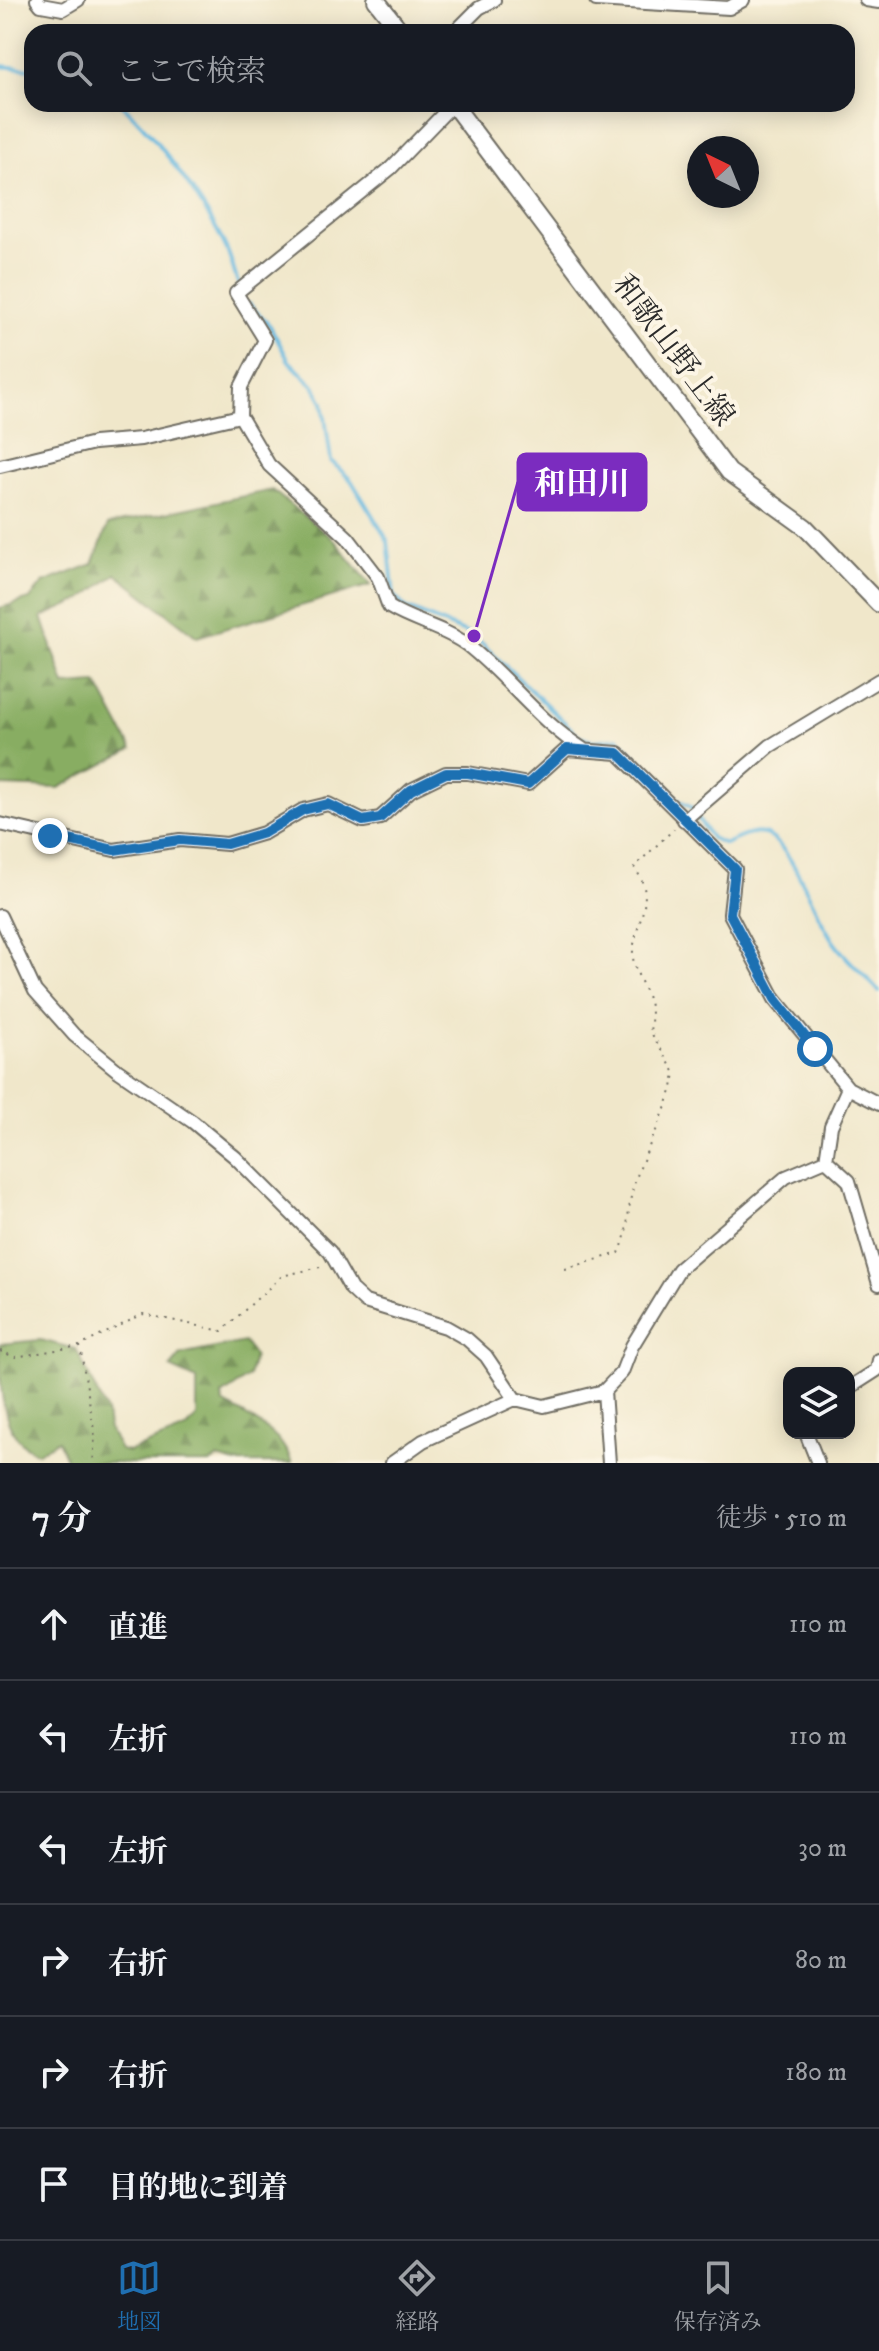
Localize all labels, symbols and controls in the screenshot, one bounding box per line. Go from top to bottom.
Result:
search box [24,24,855,112]
icon: search [52,46,96,90]
text: ここで検索 [116,54,266,91]
north arrow [687,136,759,208]
street label: 和歌山野上線 [604,268,742,434]
callout: 和田川 [518,454,646,510]
text: 和田川 [534,465,630,505]
route end [32,818,68,854]
route start [797,1031,833,1067]
map controls [783,1367,855,1439]
button: layers [783,1367,855,1439]
text: 7 分 [32,1498,91,1540]
text: 徒歩 · 510 m [716,1502,847,1535]
icon: ahead [32,1602,76,1646]
text: 110 m [789,1608,847,1641]
text: 直進 [108,1610,168,1647]
icon: left [32,1714,76,1758]
text: 110 m [789,1720,847,1753]
text: 左折 [108,1722,168,1759]
icon: left [32,1826,76,1870]
text: 30 m [798,1832,847,1865]
text: 左折 [108,1834,168,1871]
icon: right [32,1938,76,1982]
text: 80 m [795,1944,847,1977]
text: 右折 [108,1946,168,1983]
icon: right [32,2050,76,2094]
text: 180 m [785,2056,847,2089]
text: 右折 [108,2058,168,2095]
icon: arrive [32,2162,76,2206]
text: 目的地に到着 [108,2170,288,2207]
tab: 地図 [117,2256,161,2336]
tab: 経路 [395,2256,440,2336]
tab: 保存済み [674,2256,762,2336]

